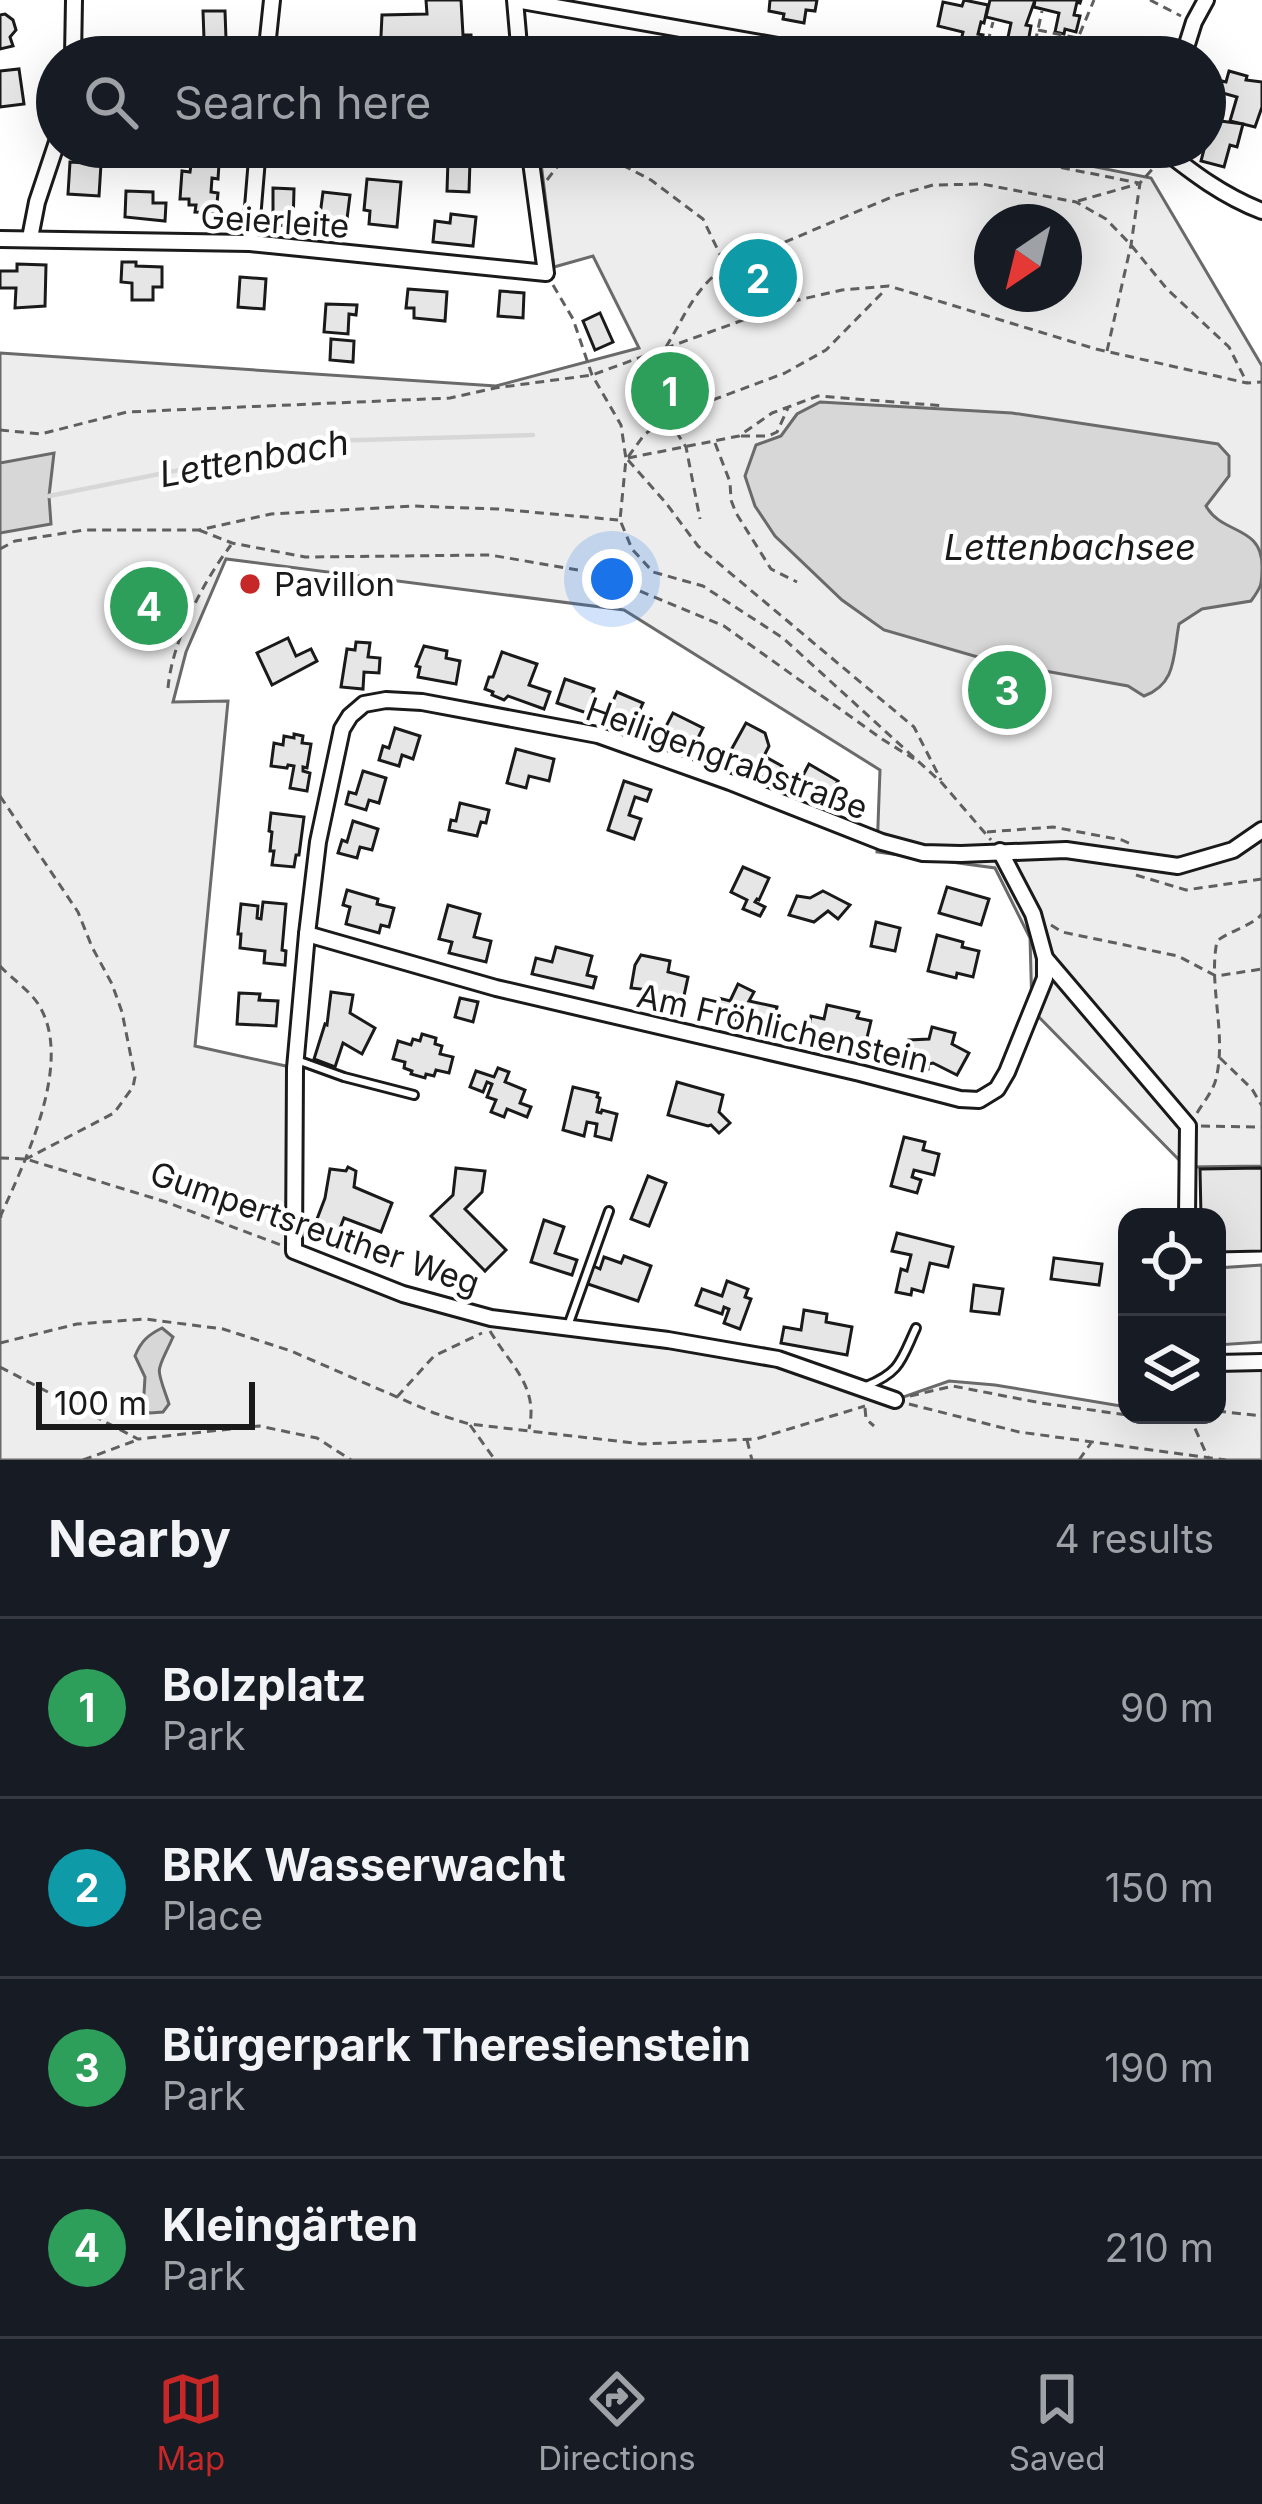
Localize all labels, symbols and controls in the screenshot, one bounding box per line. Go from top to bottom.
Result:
search box [36,36,1226,168]
icon: search [78,69,144,135]
text: Search here [174,75,431,130]
street label: Geierleite [199,196,351,246]
north arrow [974,204,1082,312]
pin: 2 [719,233,797,323]
pin: 1 [631,346,709,436]
water label: Lettenbach [156,420,352,496]
water label: Lettenbachsee [944,525,1196,569]
your location [582,549,642,609]
pin: 4 [110,561,188,651]
place label: Pavillon [274,564,395,604]
marker: Pavillon [237,571,263,597]
pin: 3 [968,645,1046,735]
street label: Heiligengrabstraße [581,688,873,828]
street label: Am Fröhlichenstein [633,975,933,1081]
street label: Gumpertsreuther Weg [145,1153,485,1303]
map controls [1118,1208,1226,1424]
button: locate [1118,1208,1226,1316]
button: layers [1118,1316,1226,1424]
scale bar [36,1376,255,1429]
text: 100 m [54,1383,147,1423]
text: Nearby [48,1508,231,1569]
text: 4 results [1054,1515,1214,1562]
text: Bolzplatz [162,1657,366,1712]
text: 1 [79,1684,95,1731]
text: 90 m [1120,1684,1214,1731]
text: Park [162,1712,246,1759]
text: BRK Wasserwacht [162,1837,566,1892]
text: 2 [75,1864,99,1911]
text: 150 m [1105,1864,1214,1911]
text: Place [162,1892,263,1939]
text: Bürgerpark Theresienstein [162,2017,751,2072]
text: 3 [74,2044,100,2091]
text: 190 m [1104,2044,1214,2091]
text: Park [162,2072,246,2119]
text: Kleingärten [162,2197,418,2252]
text: 4 [74,2224,100,2271]
text: 210 m [1105,2224,1214,2271]
text: Park [162,2252,246,2299]
tab: Map [157,2366,225,2478]
tab: Directions [538,2366,696,2478]
tab: Saved [1009,2366,1105,2478]

